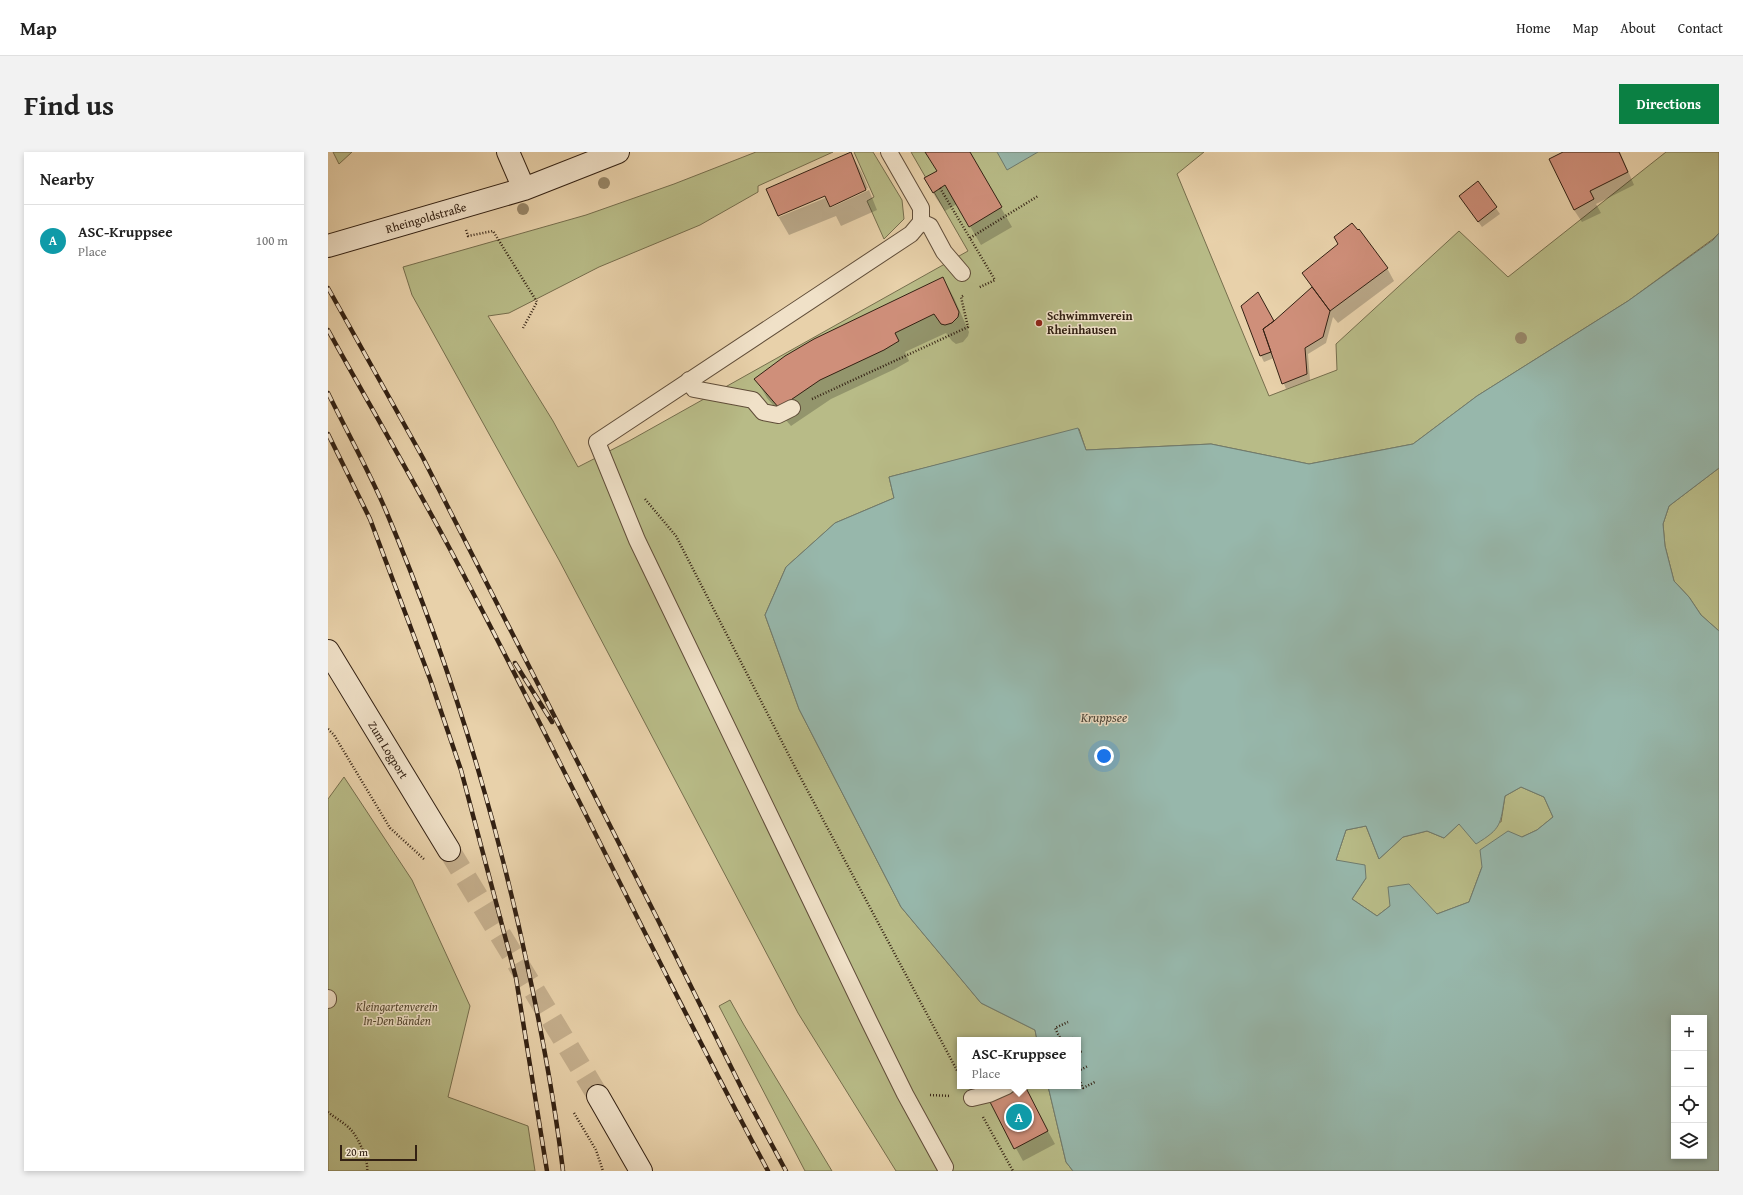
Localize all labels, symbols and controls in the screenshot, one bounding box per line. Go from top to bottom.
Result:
text: Map [20,14,57,42]
text: Home [1516,18,1551,38]
text: Map [1573,18,1598,38]
text: About [1620,18,1656,38]
text: Contact [1678,18,1723,38]
text: Find us [24,84,114,125]
button: Directions [1619,84,1719,124]
text: Nearby [40,166,94,191]
street label: Rheingoldstraße [383,198,469,237]
text: ASC-Kruppsee [78,221,173,242]
text: A [49,231,57,250]
text: 100 m [256,231,288,250]
text: Place [78,242,107,261]
place label: Schwimmverein Rheinhausen [1047,307,1132,338]
marker: Schwimmverein Rheinhausen [1034,318,1044,328]
water label: Kruppsee [1080,708,1127,727]
street label: Zum Logport [364,717,413,783]
your location [1094,746,1114,766]
park label: Kleingartenverein In-Den Bänden [355,998,438,1029]
map controls [1671,1015,1707,1159]
button: + [1671,1015,1707,1051]
popup [957,1037,1081,1089]
text: ASC-Kruppsee [972,1043,1066,1064]
button: − [1671,1051,1707,1087]
text: Place [972,1064,1000,1083]
button: locate [1671,1087,1707,1123]
pin: A [1006,1102,1032,1132]
button: layers [1671,1123,1707,1159]
scale bar [340,1143,417,1162]
text: 20 m [346,1144,368,1160]

